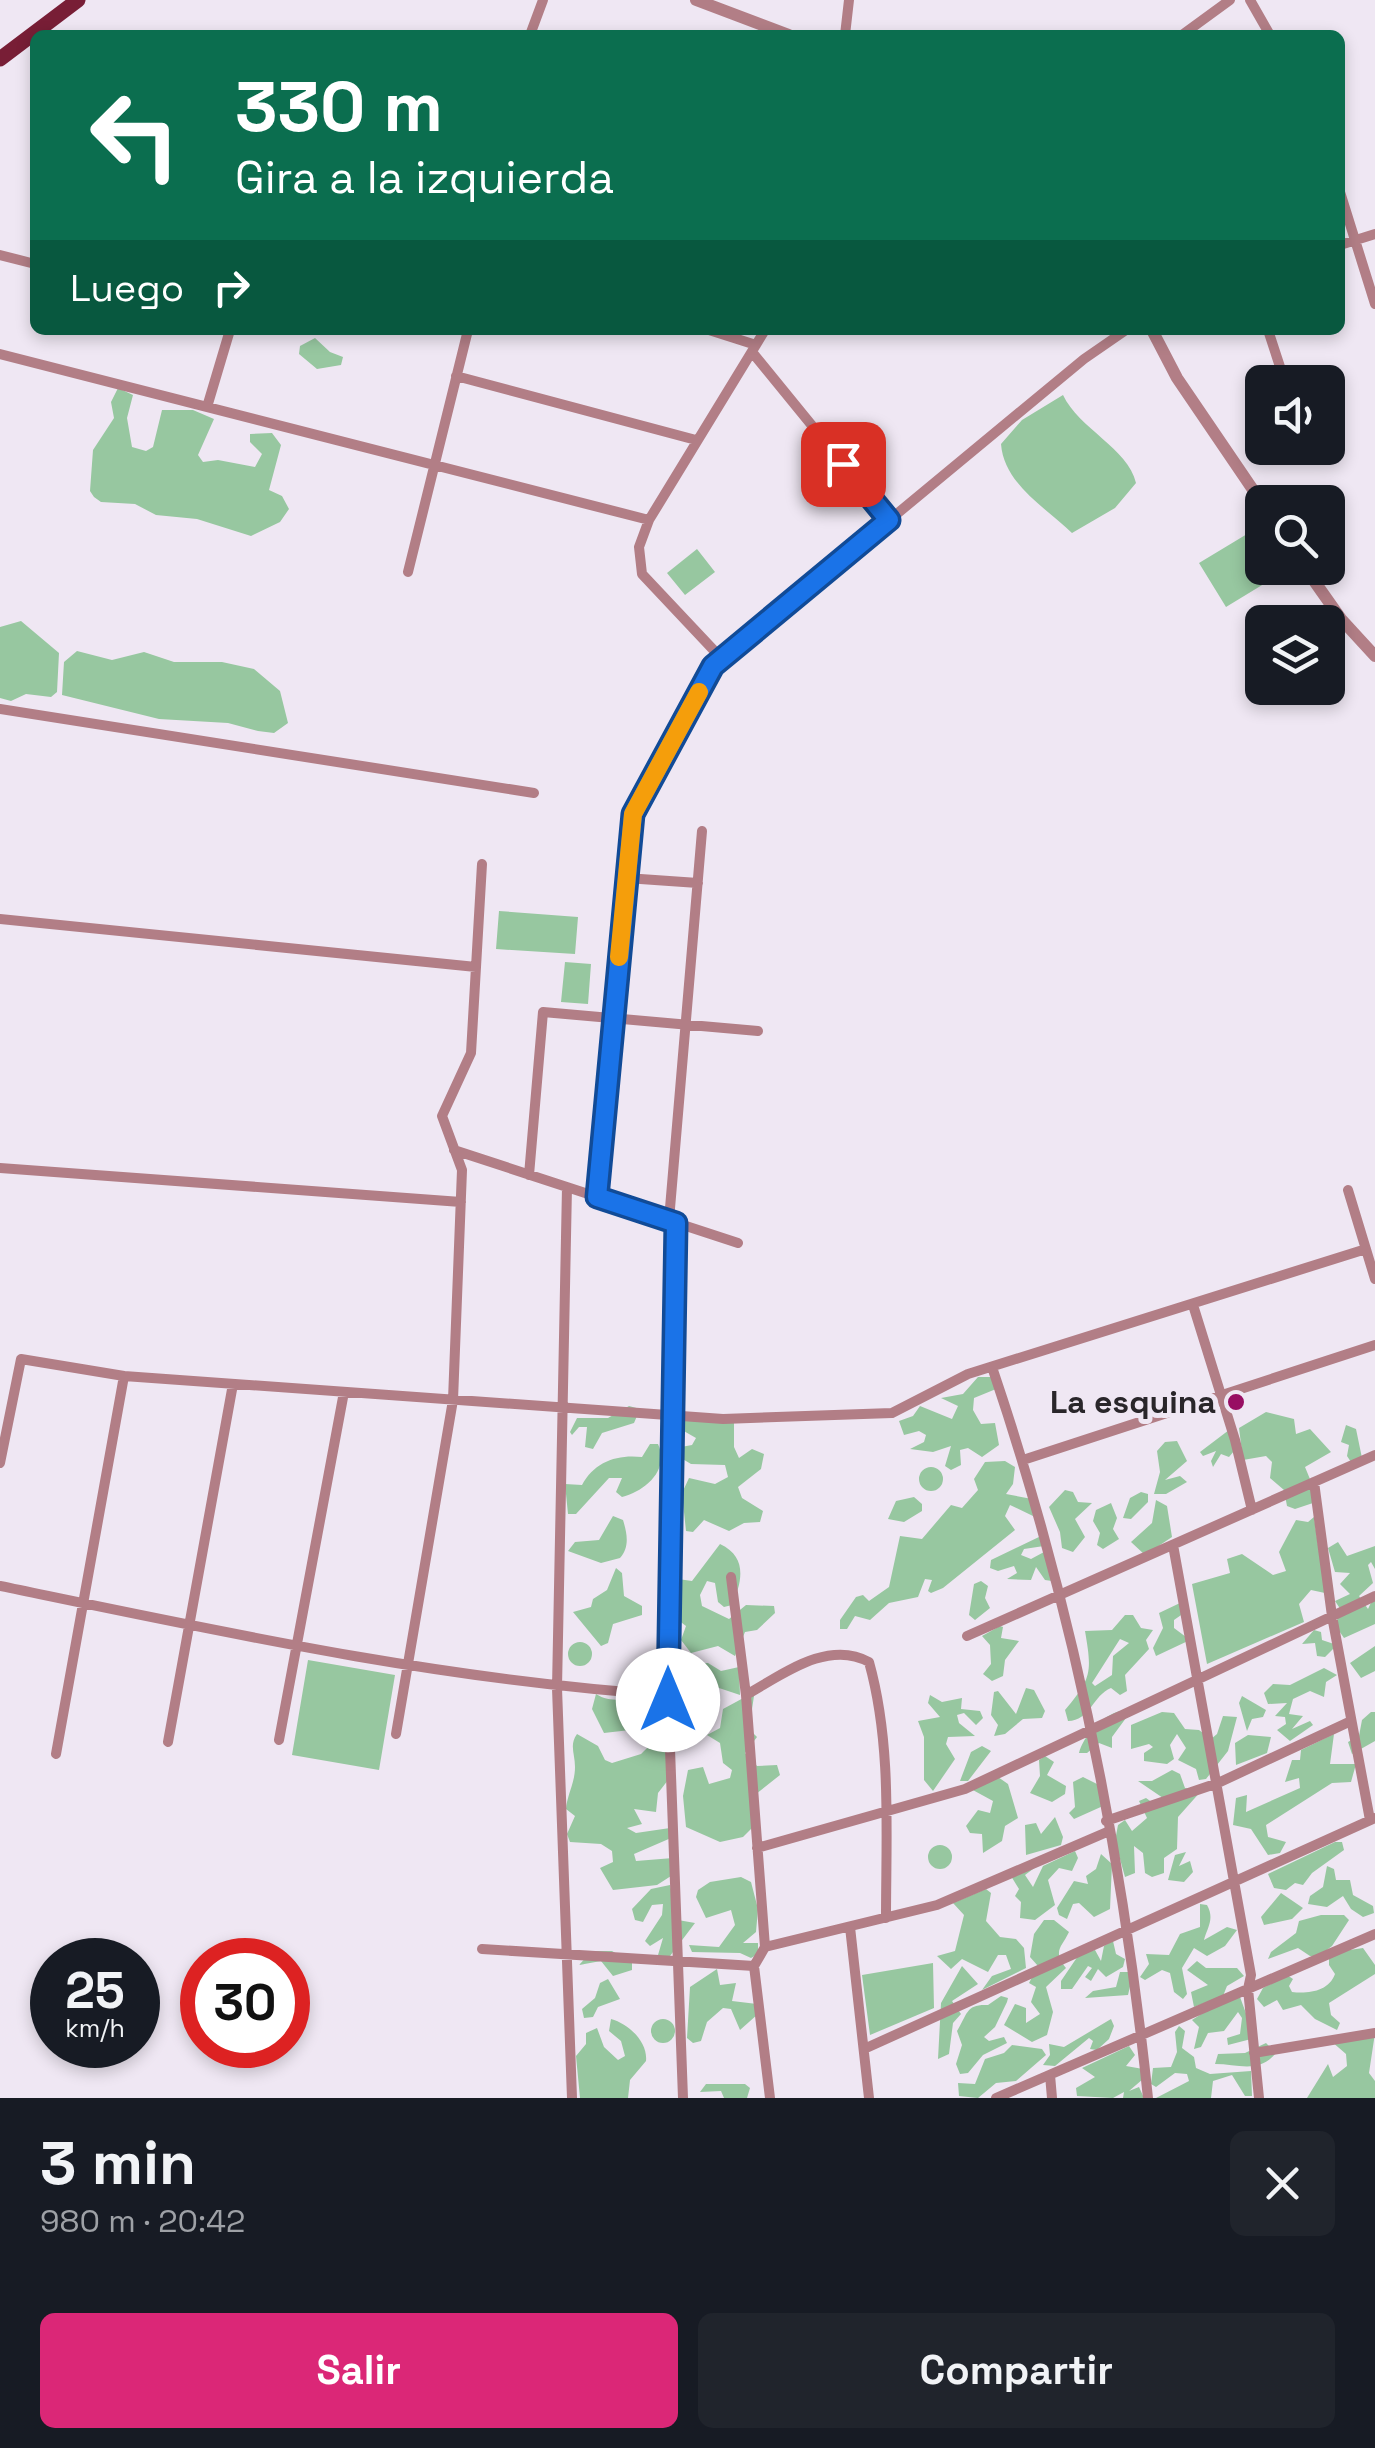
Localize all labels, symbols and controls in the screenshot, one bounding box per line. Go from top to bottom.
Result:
text: 330 m [235,62,443,151]
icon: left [70,70,200,200]
text: Gira a la izquierda [235,149,614,206]
icon: right [204,260,259,315]
text: Luego [70,264,184,312]
map controls [1245,365,1345,705]
button: sound [1245,365,1345,465]
pin [801,422,886,507]
icon: arrive [816,437,871,492]
button: search [1245,485,1345,585]
button: layers [1245,605,1345,705]
place label: La esquina [1050,1382,1216,1422]
marker: La esquina [1225,1391,1247,1413]
position arrow [616,1648,720,1752]
speed limit sign: 30 [180,1938,310,2068]
text: 25 [65,1959,125,2023]
text: km/h [65,2012,125,2044]
text: 3 min [40,2125,196,2202]
button: close [1230,2131,1335,2236]
text: 980 m · 20:42 [40,2201,245,2241]
button: Salir [40,2313,678,2428]
button: Compartir [698,2313,1335,2428]

